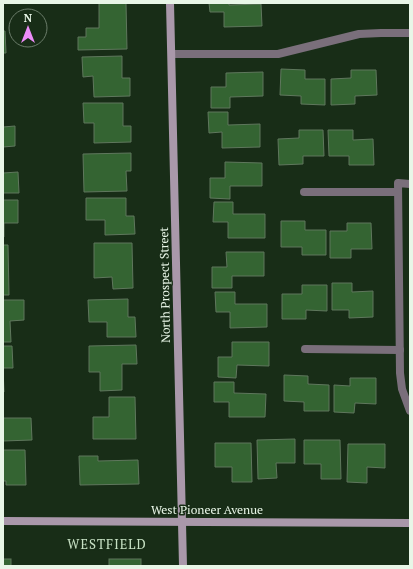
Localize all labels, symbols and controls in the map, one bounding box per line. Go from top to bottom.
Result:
north arrow [8,8,48,48]
text: N [24,11,33,25]
street label: North Prospect Street [156,226,173,343]
street label: West Pioneer Avenue [151,502,263,517]
district label: WESTFIELD [67,535,147,553]

